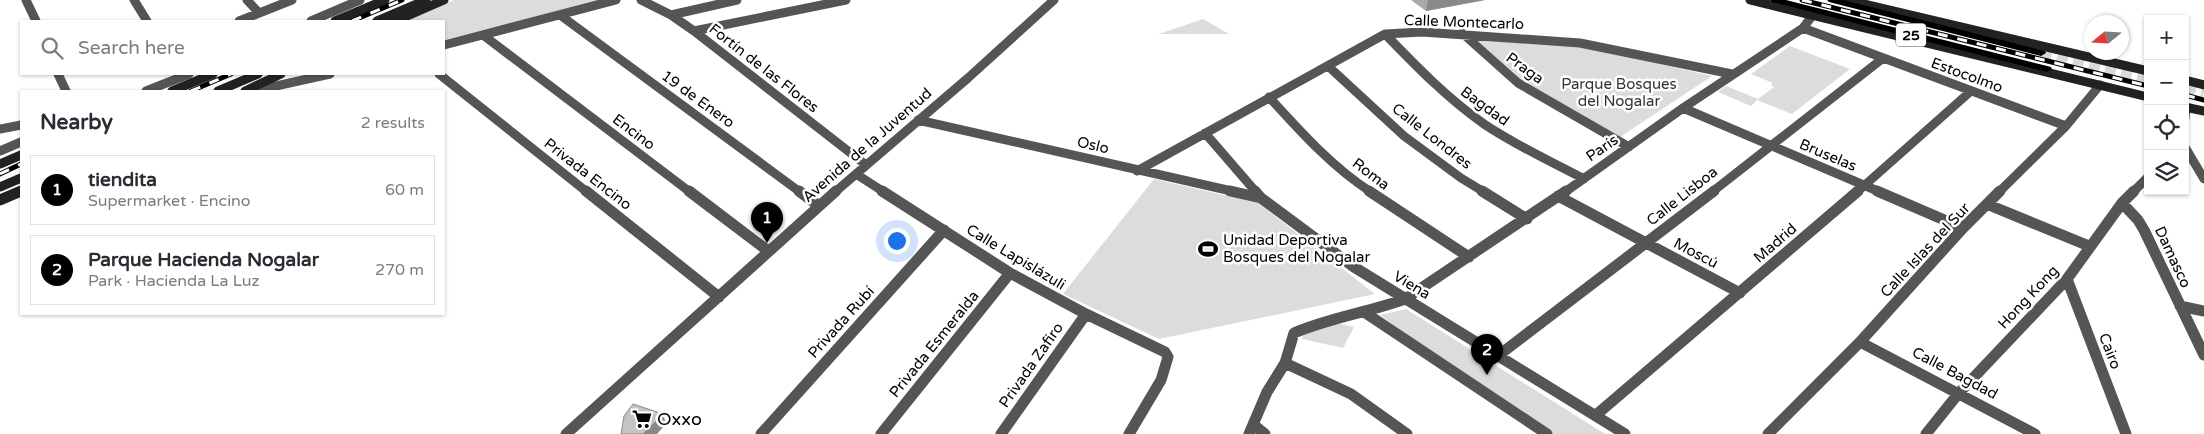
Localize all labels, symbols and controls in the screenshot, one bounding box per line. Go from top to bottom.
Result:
street label: Calle Montecarlo [1404,11,1524,33]
north arrow [2084,15,2129,60]
map controls [2144,15,2189,195]
button: + [2144,15,2189,60]
search box [20,20,445,75]
street label: Fortín de las Flores [706,20,822,116]
road number: 25 [1896,24,1926,46]
icon: search [38,34,66,62]
text: Search here [78,37,185,59]
street label: Praga [1503,48,1547,88]
street label: Estocolmo [1929,54,2005,96]
button: − [2144,60,2189,105]
street label: 19 de Enero [658,66,738,132]
park label: Parque Bosques del Nogalar [1561,75,1677,110]
street label: Bagdad [1457,82,1513,130]
street label: Avenida de la Juventud [799,84,935,206]
street label: Calle Londres [1389,99,1475,173]
button: locate [2144,105,2189,150]
text: Nearby [40,110,113,135]
street label: Encino [609,110,659,154]
text: 2 results [361,113,425,133]
street label: París [1583,131,1621,165]
street label: Oslo [1075,133,1111,157]
street label: Privada Encino [541,134,635,214]
street label: Bruselas [1797,135,1859,175]
button: layers [2144,150,2189,195]
street label: Roma [1349,154,1393,194]
street label: Calle Lisboa [1643,163,1721,229]
text: tiendita [88,169,157,191]
text: 1 [52,180,62,200]
text: 60 m [385,180,424,200]
text: Supermarket · Encino [88,191,251,211]
street label: Calle Islas del Sur [1877,199,1974,301]
pin: 1 [751,202,783,243]
street label: Madrid [1750,219,1800,267]
street label: Calle Lapislázuli [963,220,1069,294]
street label: Damasco [2151,223,2195,291]
your location [884,228,910,254]
place label: Unidad Deportiva Bosques del Nogalar [1223,231,1370,266]
street label: Moscú [1671,234,1721,272]
sports icon: Unidad Deportiva Bosques del Nogalar [1197,238,1219,260]
text: Parque Hacienda Nogalar [88,249,319,271]
text: 2 [52,260,62,280]
text: 270 m [375,260,424,280]
street label: Hong Kong [1994,261,2062,333]
street label: Viena [1390,267,1434,303]
text: Park · Hacienda La Luz [88,271,260,291]
street label: Privada Rubí [804,282,878,362]
street label: Privada Esmeralda [885,287,983,401]
street label: Privada Zafiro [995,319,1067,411]
street label: Cairo [2095,330,2125,372]
pin: 2 [1471,334,1503,375]
street label: Calle Bagdad [1909,343,2001,403]
supermarket icon: Oxxo [631,408,653,430]
place label: Oxxo [657,408,702,430]

